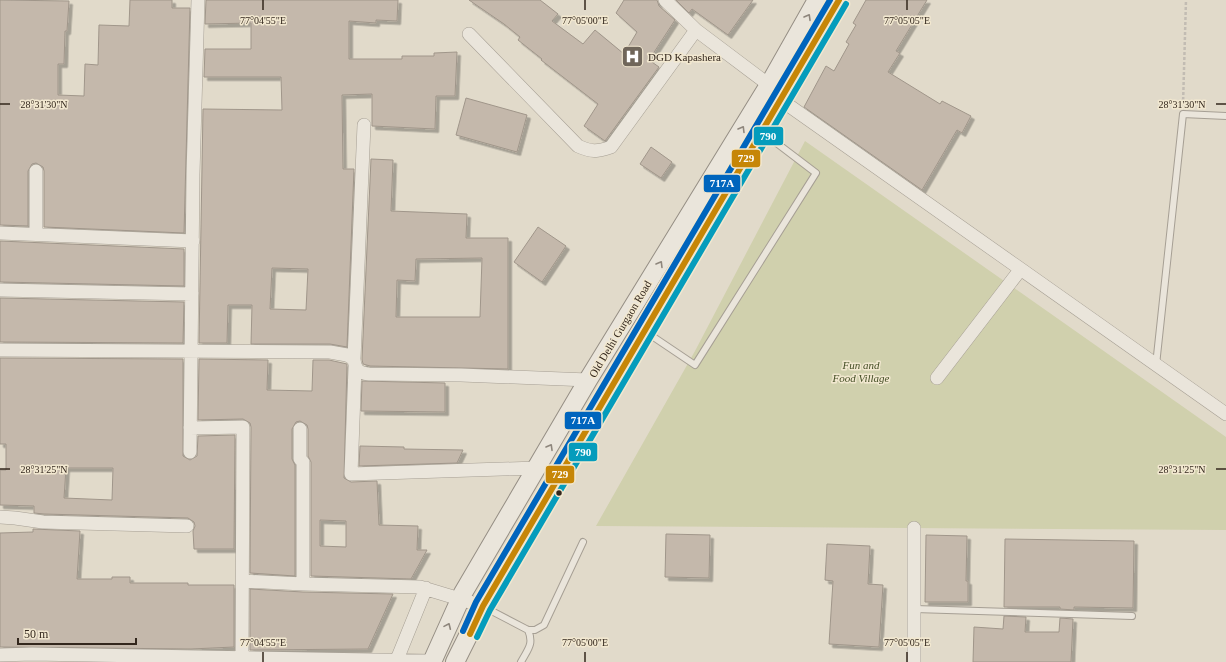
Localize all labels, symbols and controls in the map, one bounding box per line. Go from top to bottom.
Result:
one-way arrow [803,13,810,21]
text: 77°04'55"E [240,15,286,26]
text: 77°05'00"E [562,15,608,26]
text: 77°05'05"E [884,15,930,26]
hospital icon: DGD Kapashera [620,44,646,70]
place label: DGD Kapashera [648,51,721,63]
text: 28°31'30"N [20,99,68,110]
text: 28°31'30"N [1158,99,1206,110]
one-way arrow [737,126,745,133]
line badge: 790 [753,126,784,146]
text: 790 [760,130,777,142]
line badge: 729 [731,149,761,168]
text: 729 [738,152,755,164]
line badge: 717A [703,174,741,193]
text: 717A [710,177,734,189]
one-way arrow [655,261,662,268]
street label: Old Delhi Gurgaon Road [586,278,654,380]
park label: Fun and Food Village [832,359,890,384]
line badge: 717A [564,411,602,430]
text: 717A [571,414,595,426]
line badge: 790 [568,442,598,462]
one-way arrow [545,444,552,451]
text: 790 [575,446,592,458]
text: 28°31'25"N [20,464,68,475]
text: 28°31'25"N [1158,464,1206,475]
line badge: 729 [545,465,575,484]
text: 729 [552,468,569,480]
unlabelled marker [554,488,564,498]
scale bar [18,620,136,646]
one-way arrow [443,623,451,631]
text: 50 m [24,627,49,641]
text: 77°04'55"E [240,637,286,648]
text: 77°05'00"E [562,637,608,648]
text: 77°05'05"E [884,637,930,648]

